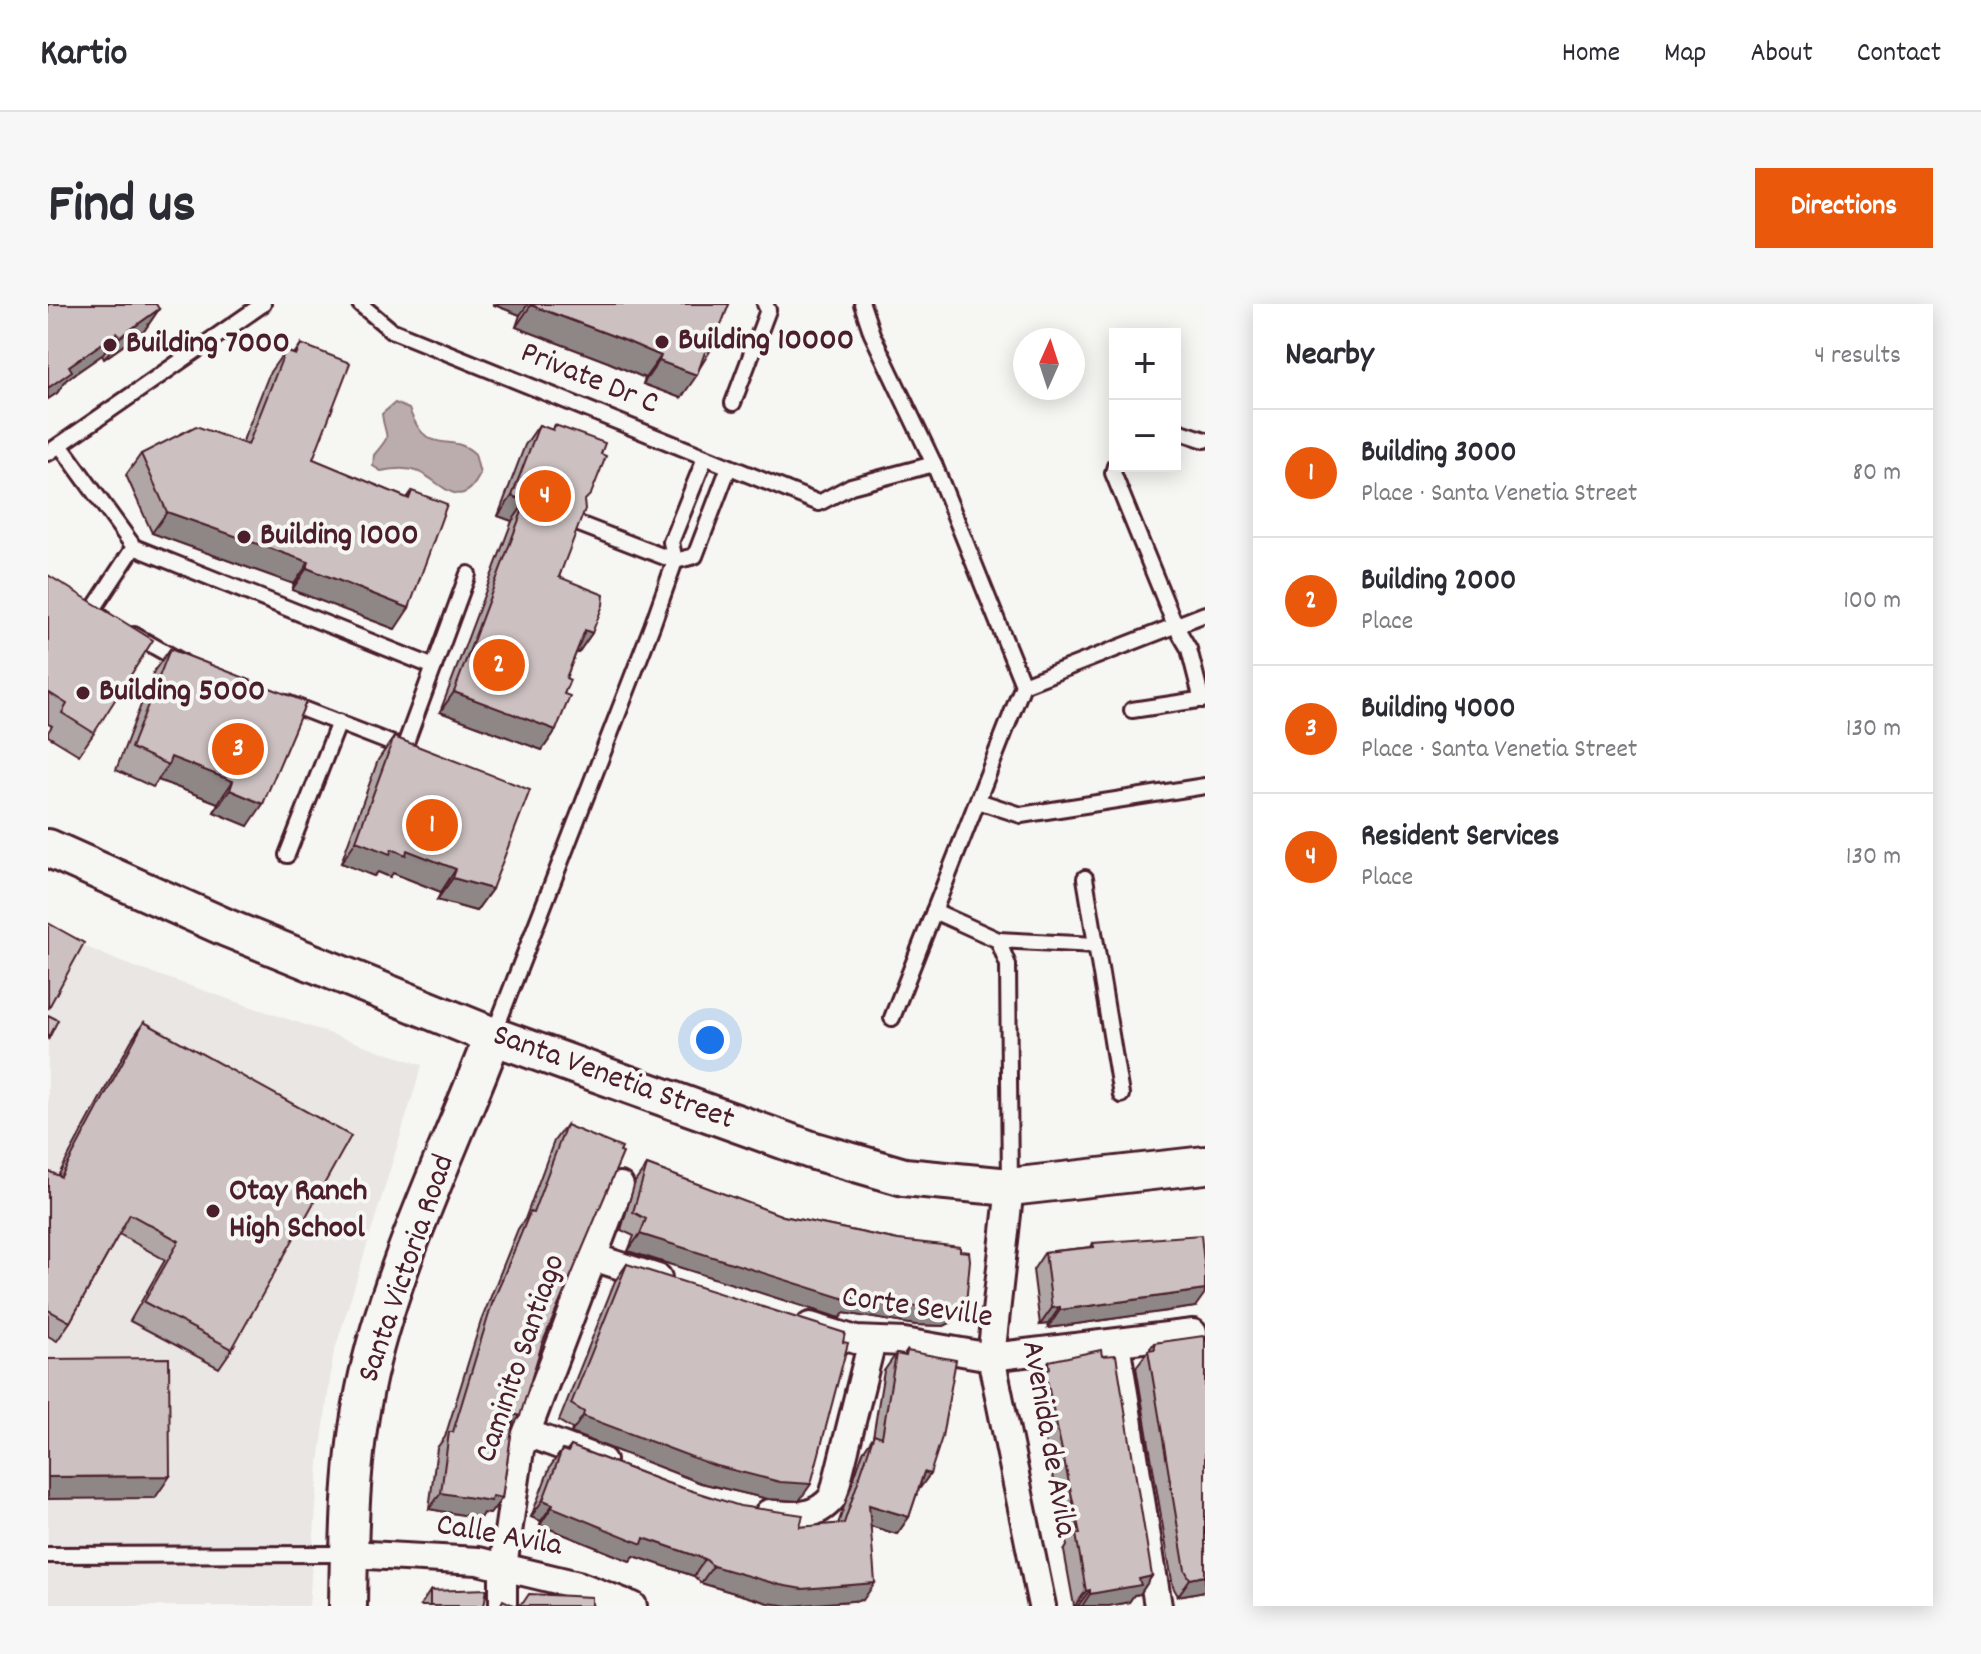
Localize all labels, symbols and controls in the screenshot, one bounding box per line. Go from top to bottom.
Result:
text: Kartio [40,28,127,83]
text: Home [1562,35,1620,75]
text: Map [1664,35,1706,75]
text: About [1750,35,1813,75]
text: Contact [1857,35,1941,75]
text: Find us [48,168,196,248]
button: Directions [1755,168,1933,248]
place label: Building 10000 [678,319,854,365]
place label: Building 7000 [126,322,290,368]
north arrow [1013,328,1085,400]
map controls [1109,328,1181,472]
button: + [1109,328,1181,400]
street label: Private Dr C [513,331,665,429]
text: Nearby [1285,332,1374,381]
marker: Building 10000 [653,333,671,351]
marker: Building 7000 [101,336,119,354]
text: 4 results [1814,338,1901,375]
button: − [1109,400,1181,472]
text: Building 3000 [1361,433,1517,476]
text: 1 [1308,455,1314,492]
text: 80 m [1853,455,1901,492]
pin: 4 [519,466,571,526]
text: Place · Santa Venetia Street [1361,476,1637,513]
place label: Building 1000 [260,514,419,560]
marker: Building 1000 [235,528,253,546]
text: Building 2000 [1361,561,1516,604]
text: 2 [1305,583,1317,620]
text: 100 m [1843,583,1901,620]
text: Place [1361,604,1413,641]
pin: 2 [473,635,525,695]
place label: Building 5000 [99,670,266,716]
marker: Building 5000 [74,684,92,702]
text: Building 4000 [1361,689,1516,732]
text: 3 [1305,711,1317,748]
text: 130 m [1846,711,1901,748]
pin: 3 [212,719,264,779]
text: Place · Santa Venetia Street [1361,732,1637,769]
pin: 1 [406,795,458,855]
text: Resident Services [1361,817,1559,860]
text: 4 [1306,839,1316,876]
text: 130 m [1846,839,1901,876]
text: Place [1361,860,1413,897]
street label: Santa Venetia Street [486,1014,740,1144]
your location [690,1020,730,1060]
street label: Santa Victoria Road [347,1149,469,1389]
place label: Otay Ranch High School [229,1170,367,1253]
marker: Otay Ranch High School [204,1202,222,1220]
street label: Caminito Santiago [465,1249,579,1469]
street label: Corte Seville [839,1276,995,1342]
street label: Avenida de Avila [1007,1337,1087,1542]
street label: Calle Avila [433,1503,566,1571]

